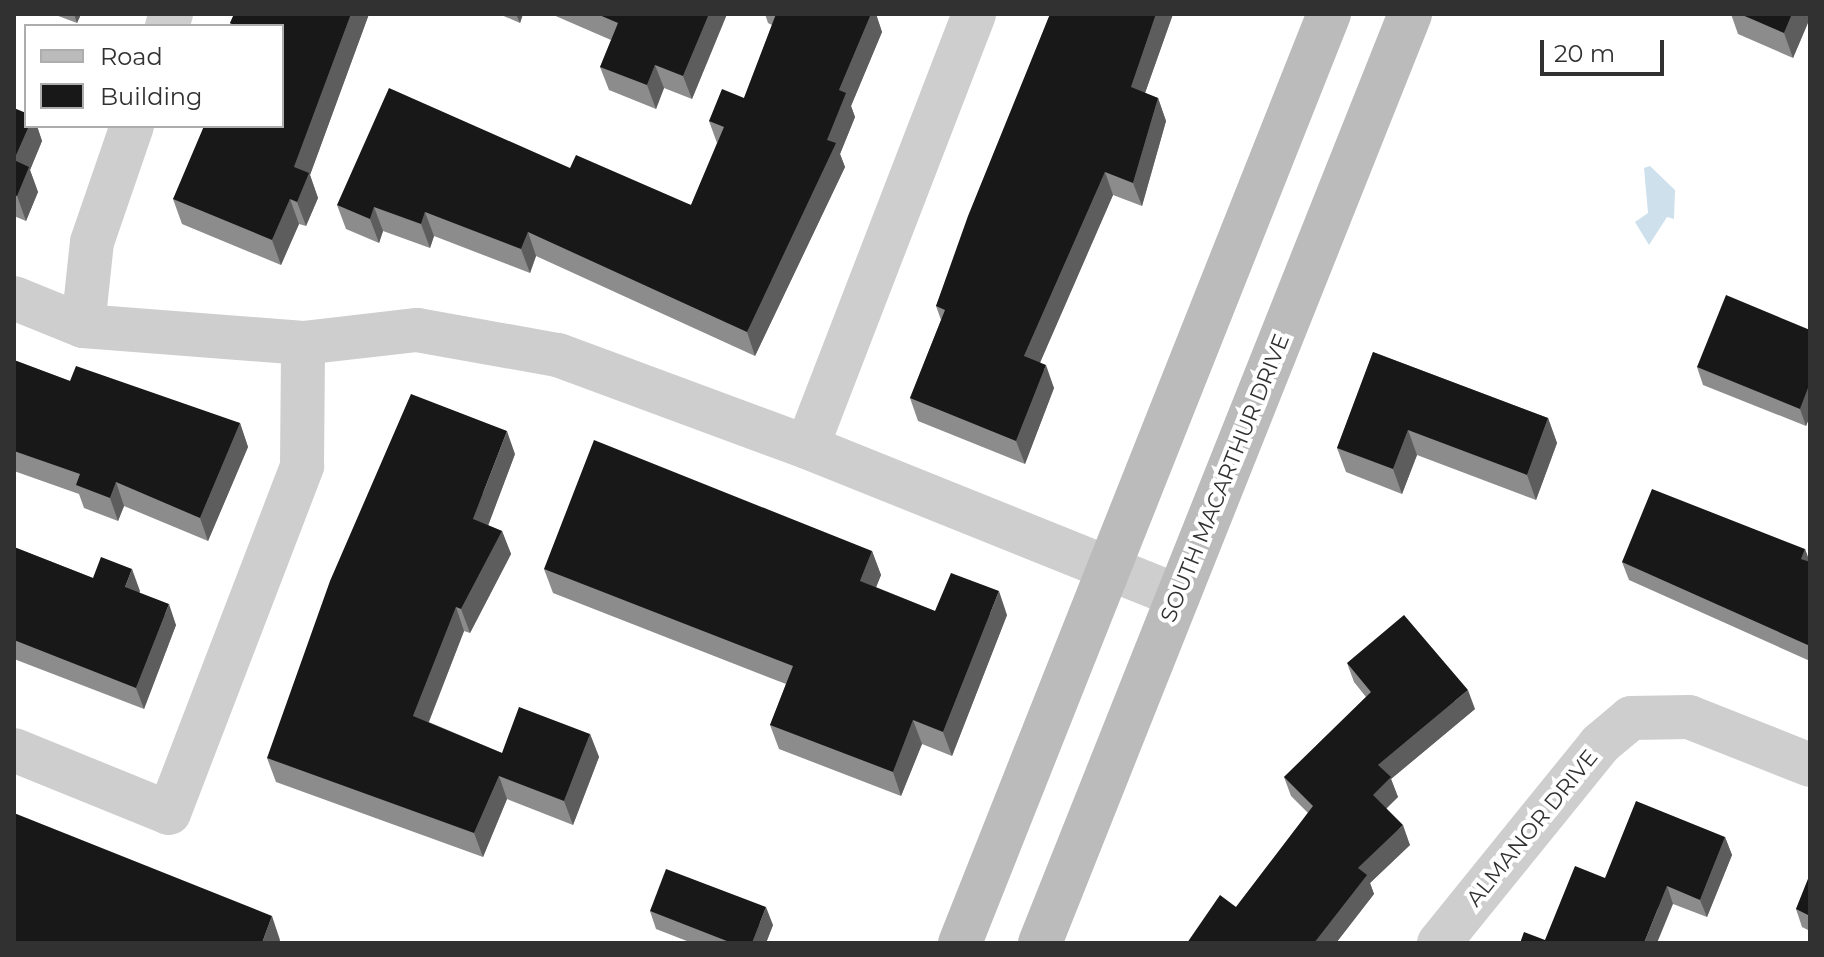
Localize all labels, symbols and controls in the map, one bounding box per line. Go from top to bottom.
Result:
legend [24,24,284,128]
scale bar [1544,24,1668,74]
text: 20 m [1554,39,1615,68]
text: Road [100,42,163,71]
text: Building [100,82,203,111]
street label: SOUTH MACARTHUR DRIVE [1155,330,1295,626]
street label: ALMANOR DRIVE [1461,744,1603,912]

